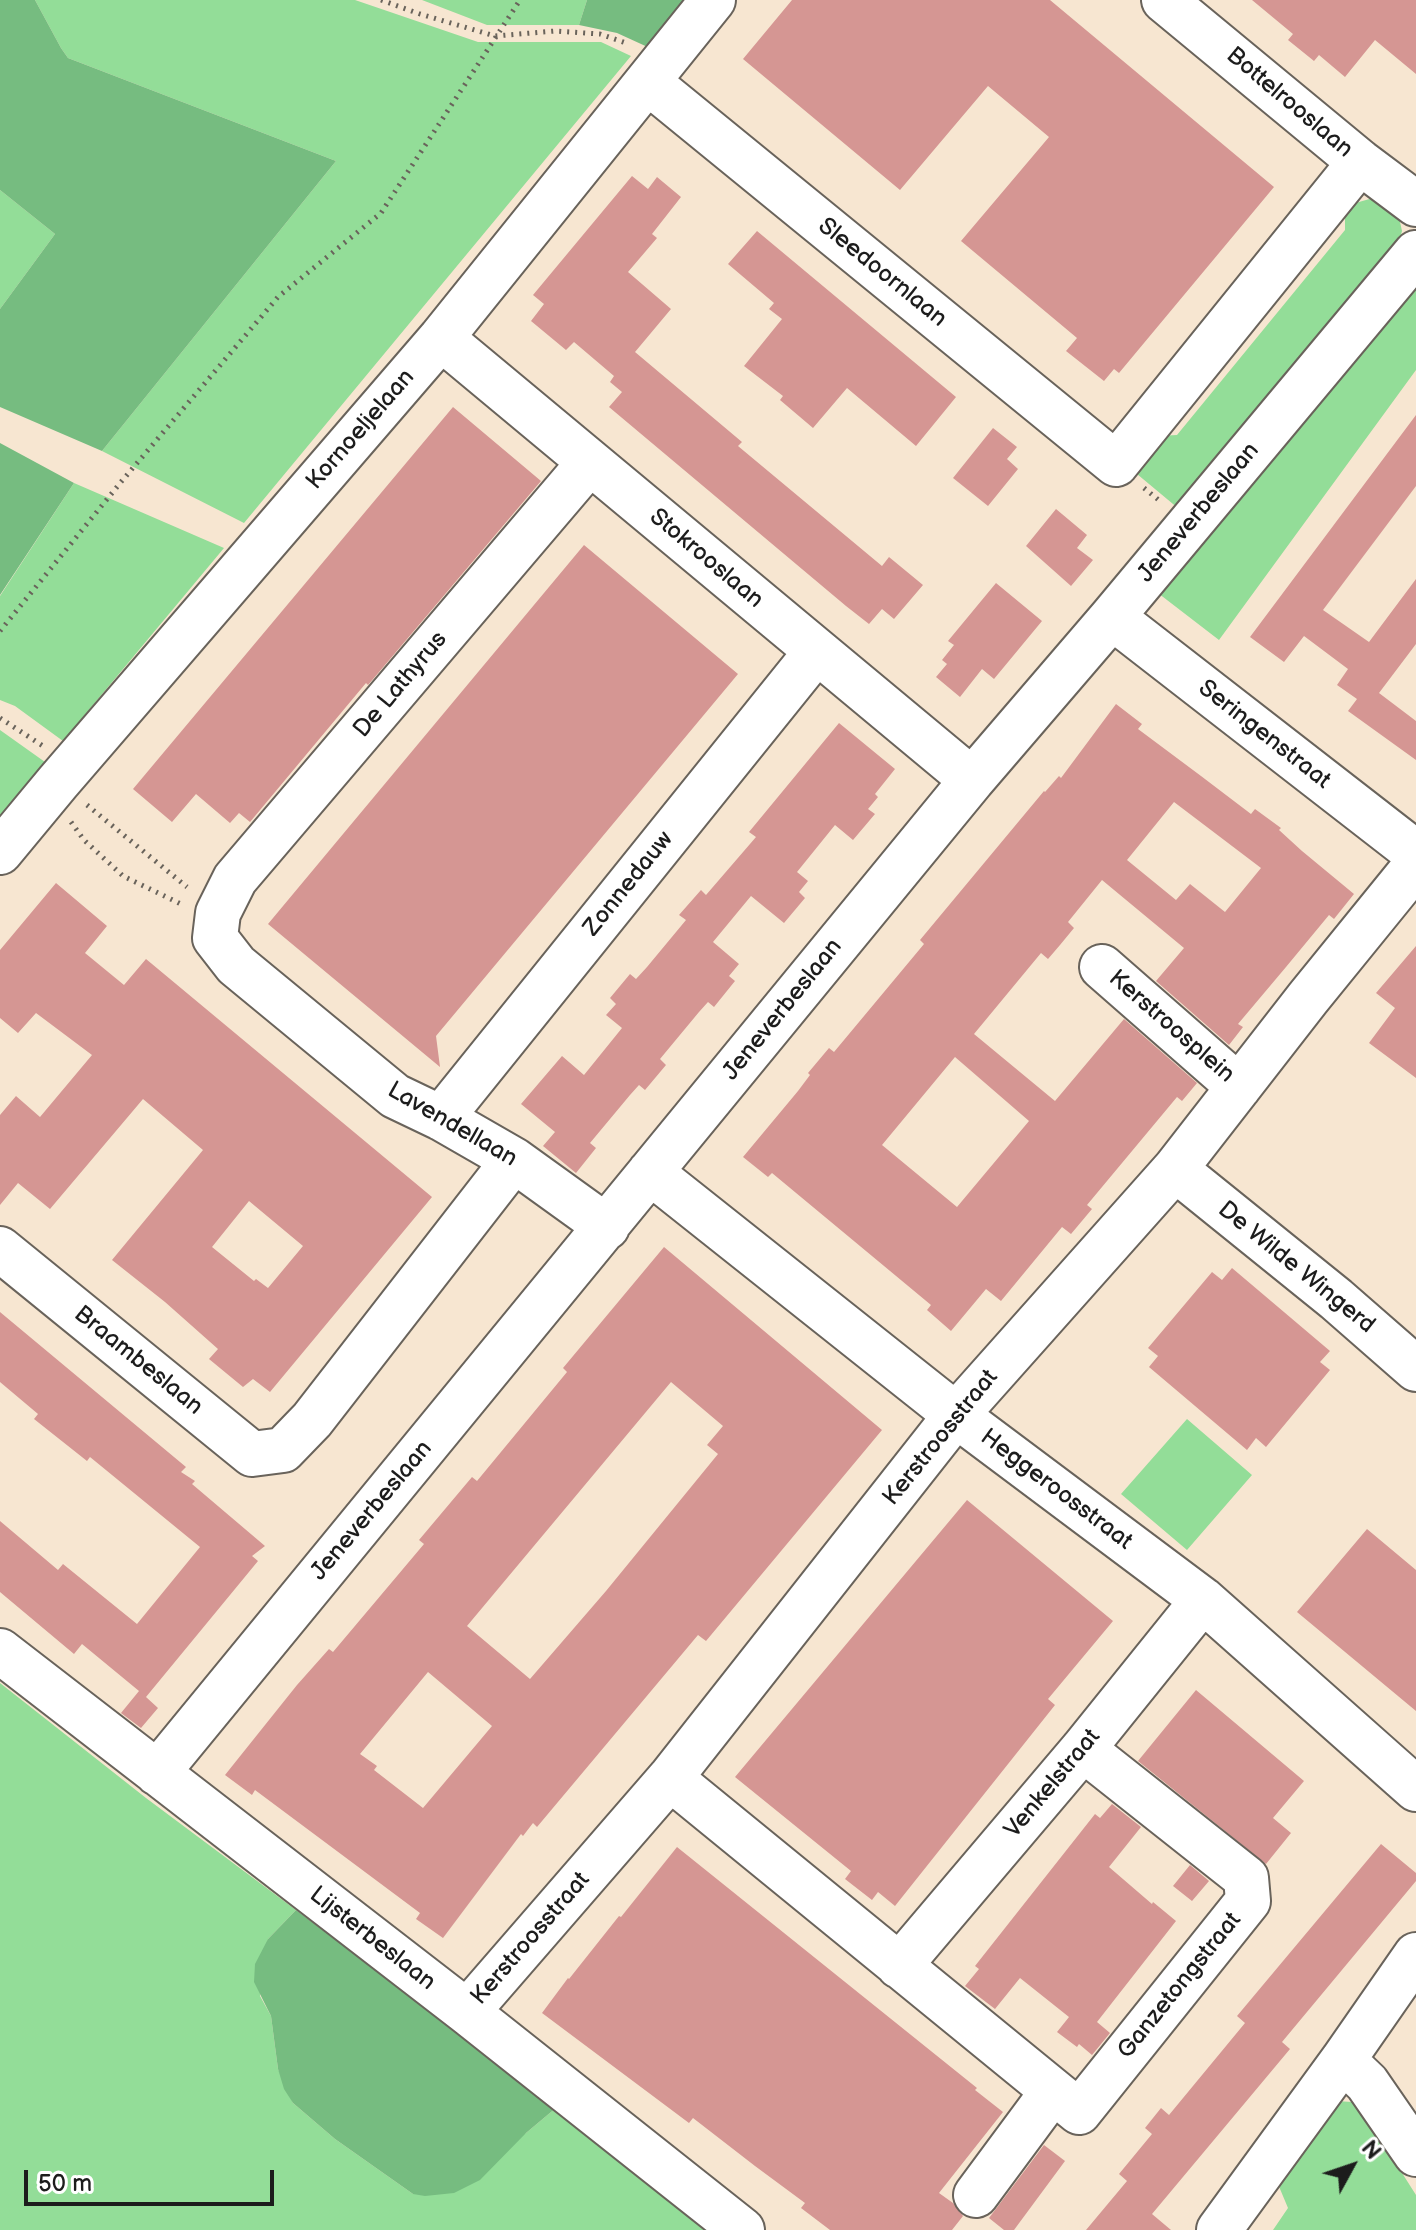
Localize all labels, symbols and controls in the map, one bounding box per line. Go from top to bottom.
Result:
street label: Bottelrooslaan [1220,42,1358,164]
street label: Sleedoornlaan [812,212,952,334]
street label: Kornoeljelaan [301,364,421,496]
street label: Jeneverbeslaan [1132,437,1266,589]
street label: Stokrooslaan [643,503,769,615]
street label: De Lathyrus [348,626,454,744]
street label: Seringenstraat [1192,674,1336,796]
street label: Zonnedauw [578,826,680,942]
street label: Jeneverbeslaan [717,933,849,1087]
street label: Kerstroosplein [1102,965,1240,1089]
street label: Lavendellaan [382,1076,522,1174]
street label: De Wilde Wingerd [1212,1196,1380,1340]
street label: Braambeslaan [68,1300,208,1422]
street label: Kerstroosstraat [877,1364,1005,1512]
street label: Heggeroosstraat [974,1423,1138,1557]
street label: Jeneverbeslaan [305,1435,439,1587]
street label: Venkelstraat [999,1724,1107,1844]
street label: Kerstroosstraat [465,1867,597,2011]
street label: Lijsterbeslaan [303,1881,441,1997]
street label: Ganzetongstraat [1112,1907,1248,2065]
north arrow [1312,2126,1392,2206]
text: N [1355,2135,1386,2165]
scale bar [28,2154,278,2204]
text: 50 m [38,2169,92,2198]

